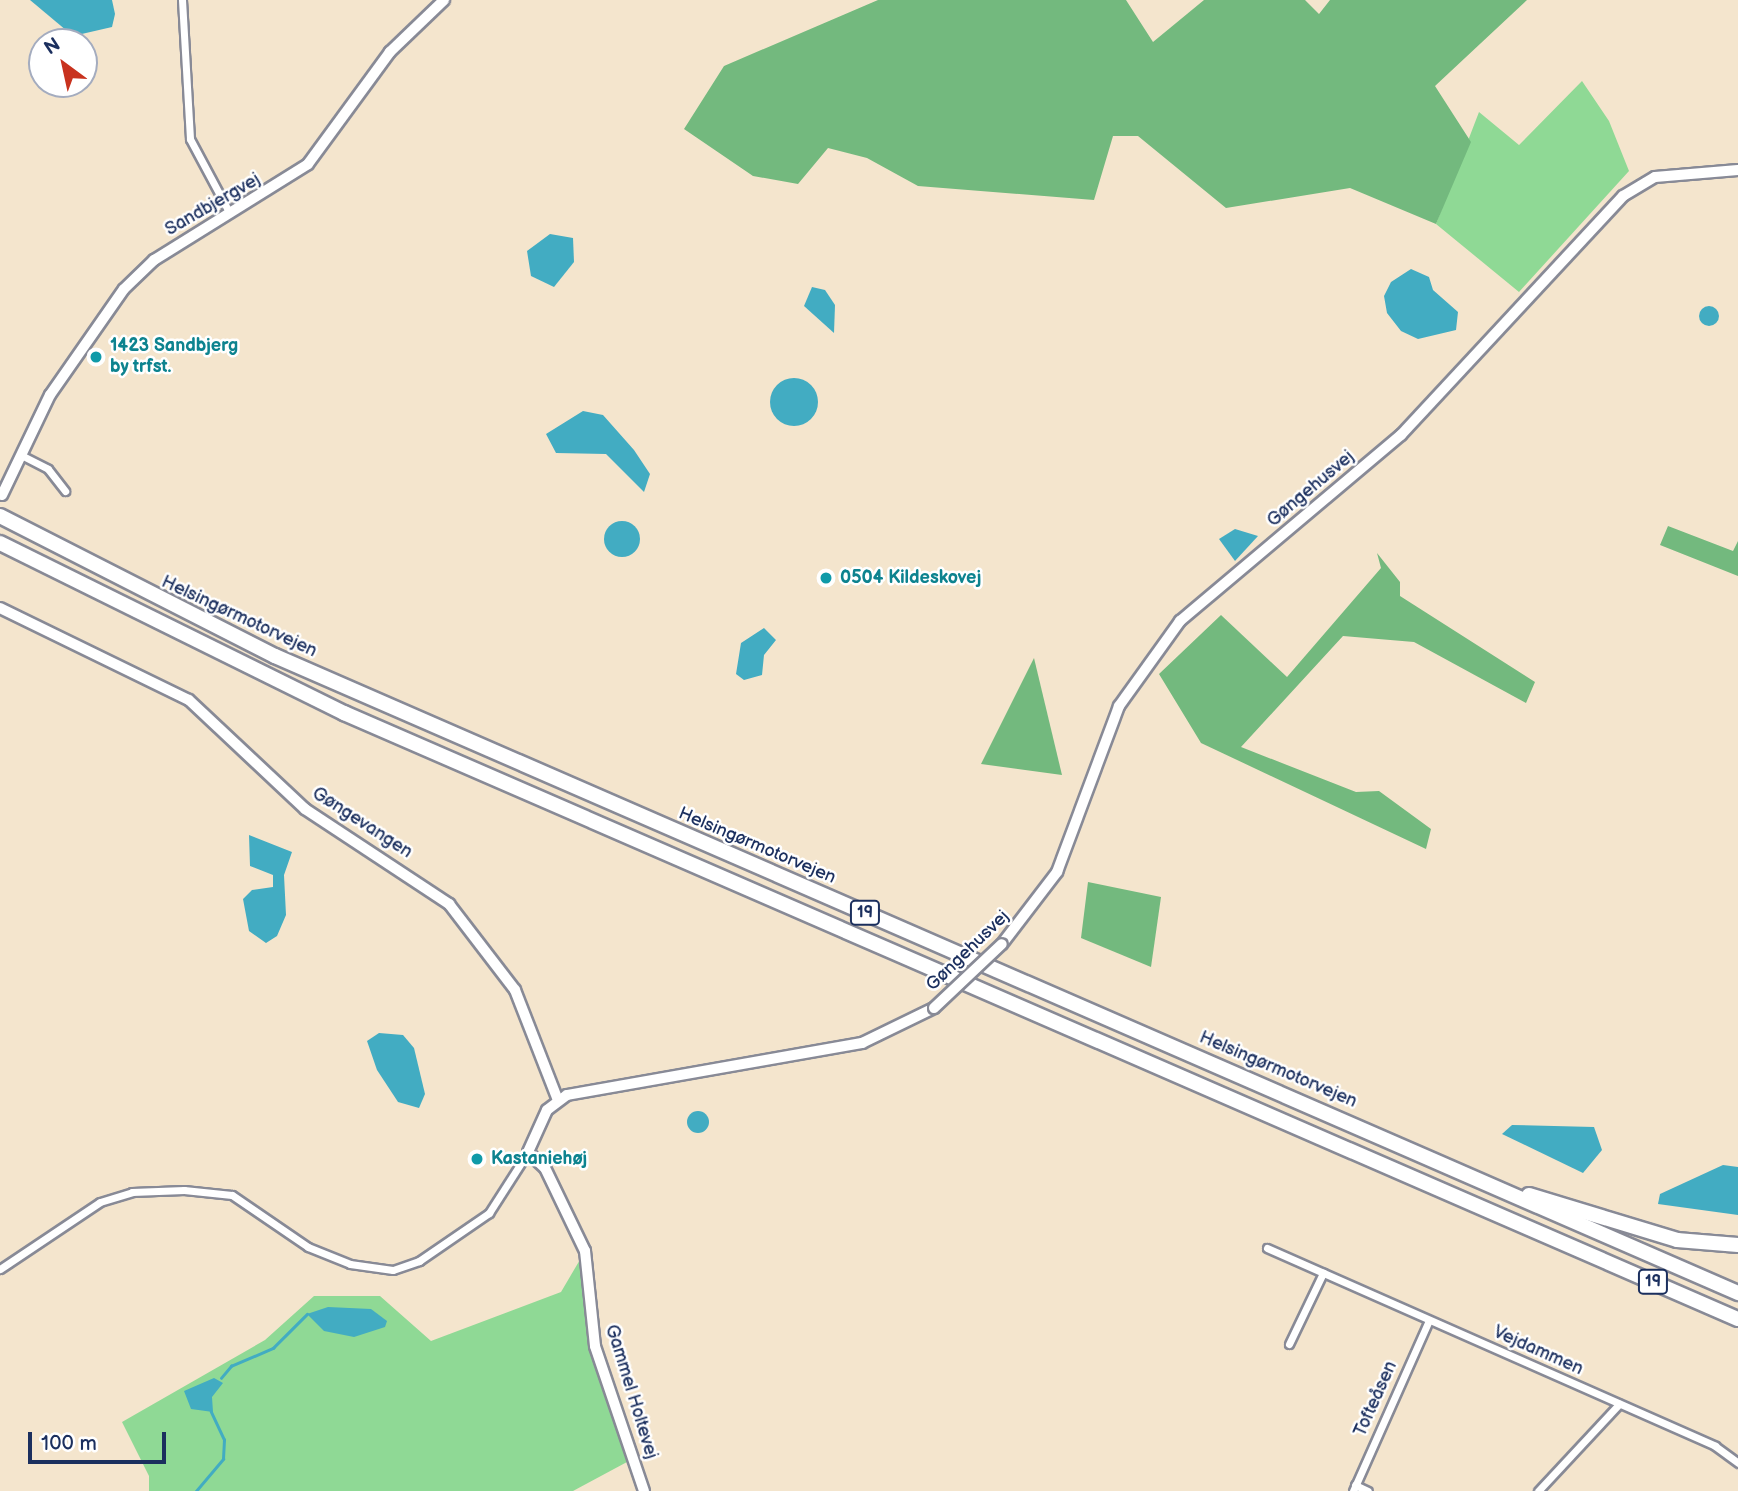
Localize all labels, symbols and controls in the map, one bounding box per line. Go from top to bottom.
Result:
north arrow [28,28,98,98]
text: N [40,33,65,60]
street label: Sandbjergvej [162,169,264,241]
place label: 1423 Sandbjerg by trfst. [110,336,238,378]
marker: 1423 Sandbjerg by trfst. [88,349,104,365]
street label: Gøngehusvej [1263,446,1359,532]
place label: 0504 Kildeskovej [840,567,981,589]
marker: 0504 Kildeskovej [818,570,834,586]
street label: Helsingørmotorvejen [158,572,320,662]
street label: Gøngevangen [308,783,416,863]
street label: Helsingørmotorvejen [675,803,839,889]
road number: 19 [849,900,881,925]
street label: Gøngehusvej [922,906,1014,996]
street label: Helsingørmotorvejen [1196,1027,1360,1113]
place label: Kastaniehøj [491,1148,587,1170]
marker: Kastaniehøj [469,1151,485,1167]
road number: 19 [1637,1270,1669,1294]
street label: Gammel Holtevej [600,1322,662,1462]
street label: Vejdammen [1490,1322,1586,1380]
street label: Tofteåsen [1350,1358,1402,1440]
scale bar [32,1418,170,1462]
text: 100 m [41,1431,97,1456]

